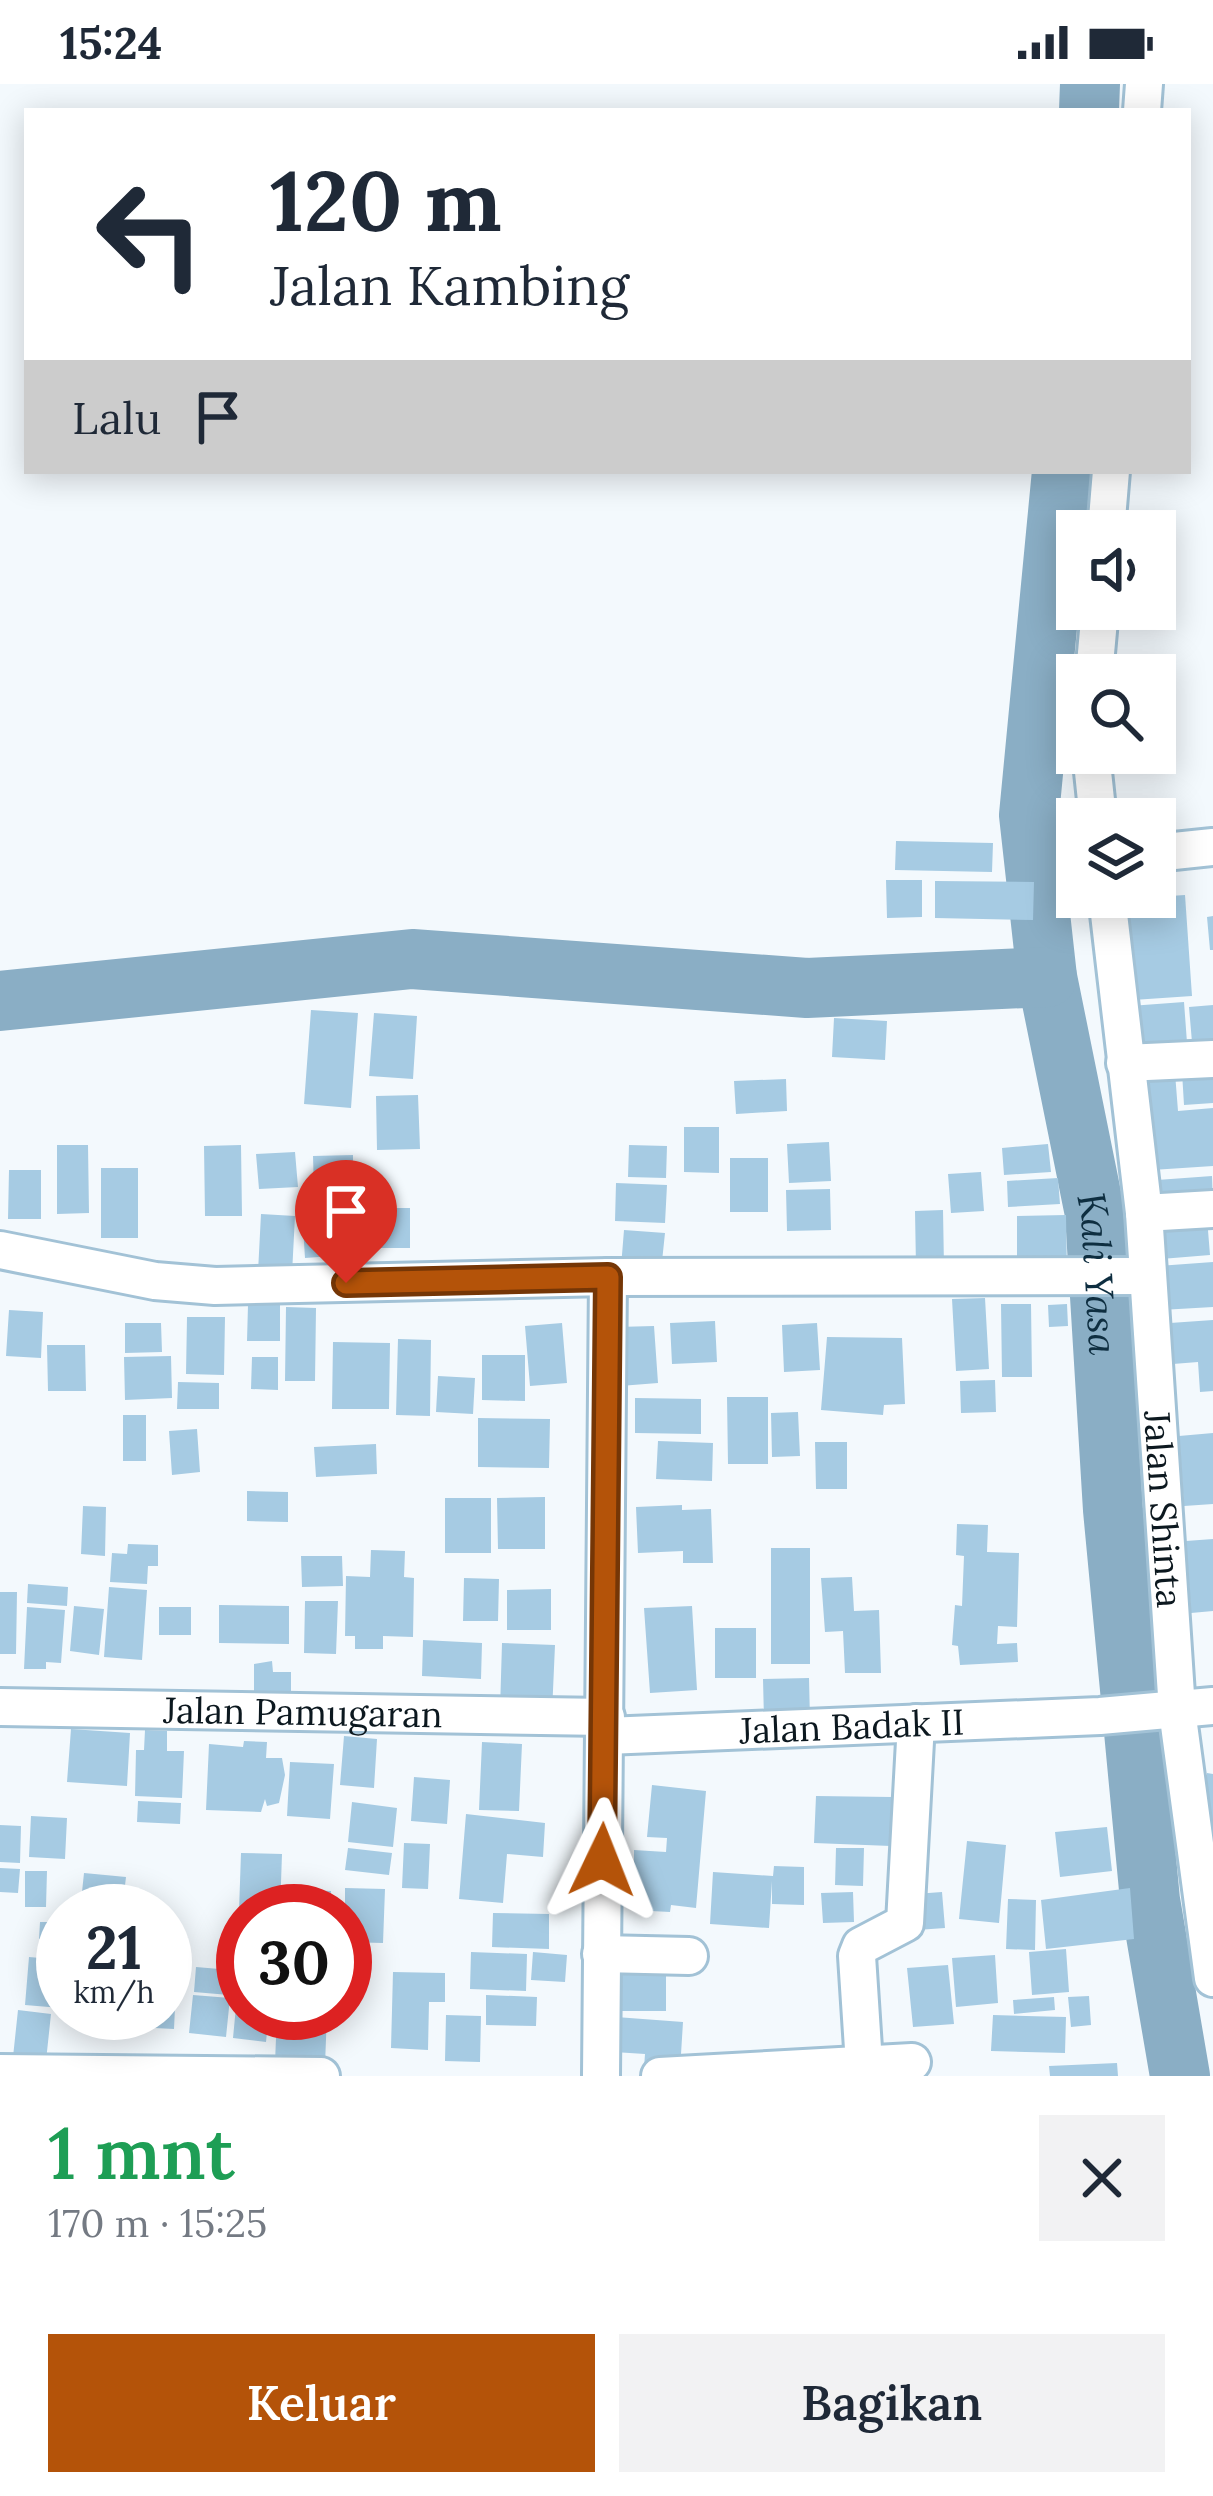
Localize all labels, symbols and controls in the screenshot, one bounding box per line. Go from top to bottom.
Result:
text: 15:24 [60,14,162,71]
text: 120 m [270,146,502,254]
icon: left [72,156,228,312]
text: Jalan Kambing [270,251,629,320]
icon: arrive [185,384,251,450]
text: Lalu [72,389,161,446]
map controls [1056,510,1176,918]
button: sound [1056,510,1176,630]
button: search [1056,654,1176,774]
button: layers [1056,798,1176,918]
pin [295,1160,397,1283]
icon: arrive [313,1178,379,1244]
water label: Kali Yasa [1066,1188,1129,1357]
street label: Jalan Shinta [1134,1408,1193,1609]
street label: Jalan Pamugaran [162,1687,443,1737]
street label: Jalan Badak II [737,1699,965,1754]
position arrow [539,1797,665,1923]
speed limit sign: 30 [216,1884,372,2040]
text: 21 [86,1909,142,1985]
text: km/h [73,1973,155,2011]
text: 1 mnt [48,2107,235,2199]
button: close [1039,2115,1165,2241]
text: 170 m · 15:25 [48,2198,267,2248]
button: Keluar [48,2334,595,2472]
button: Bagikan [619,2334,1165,2472]

